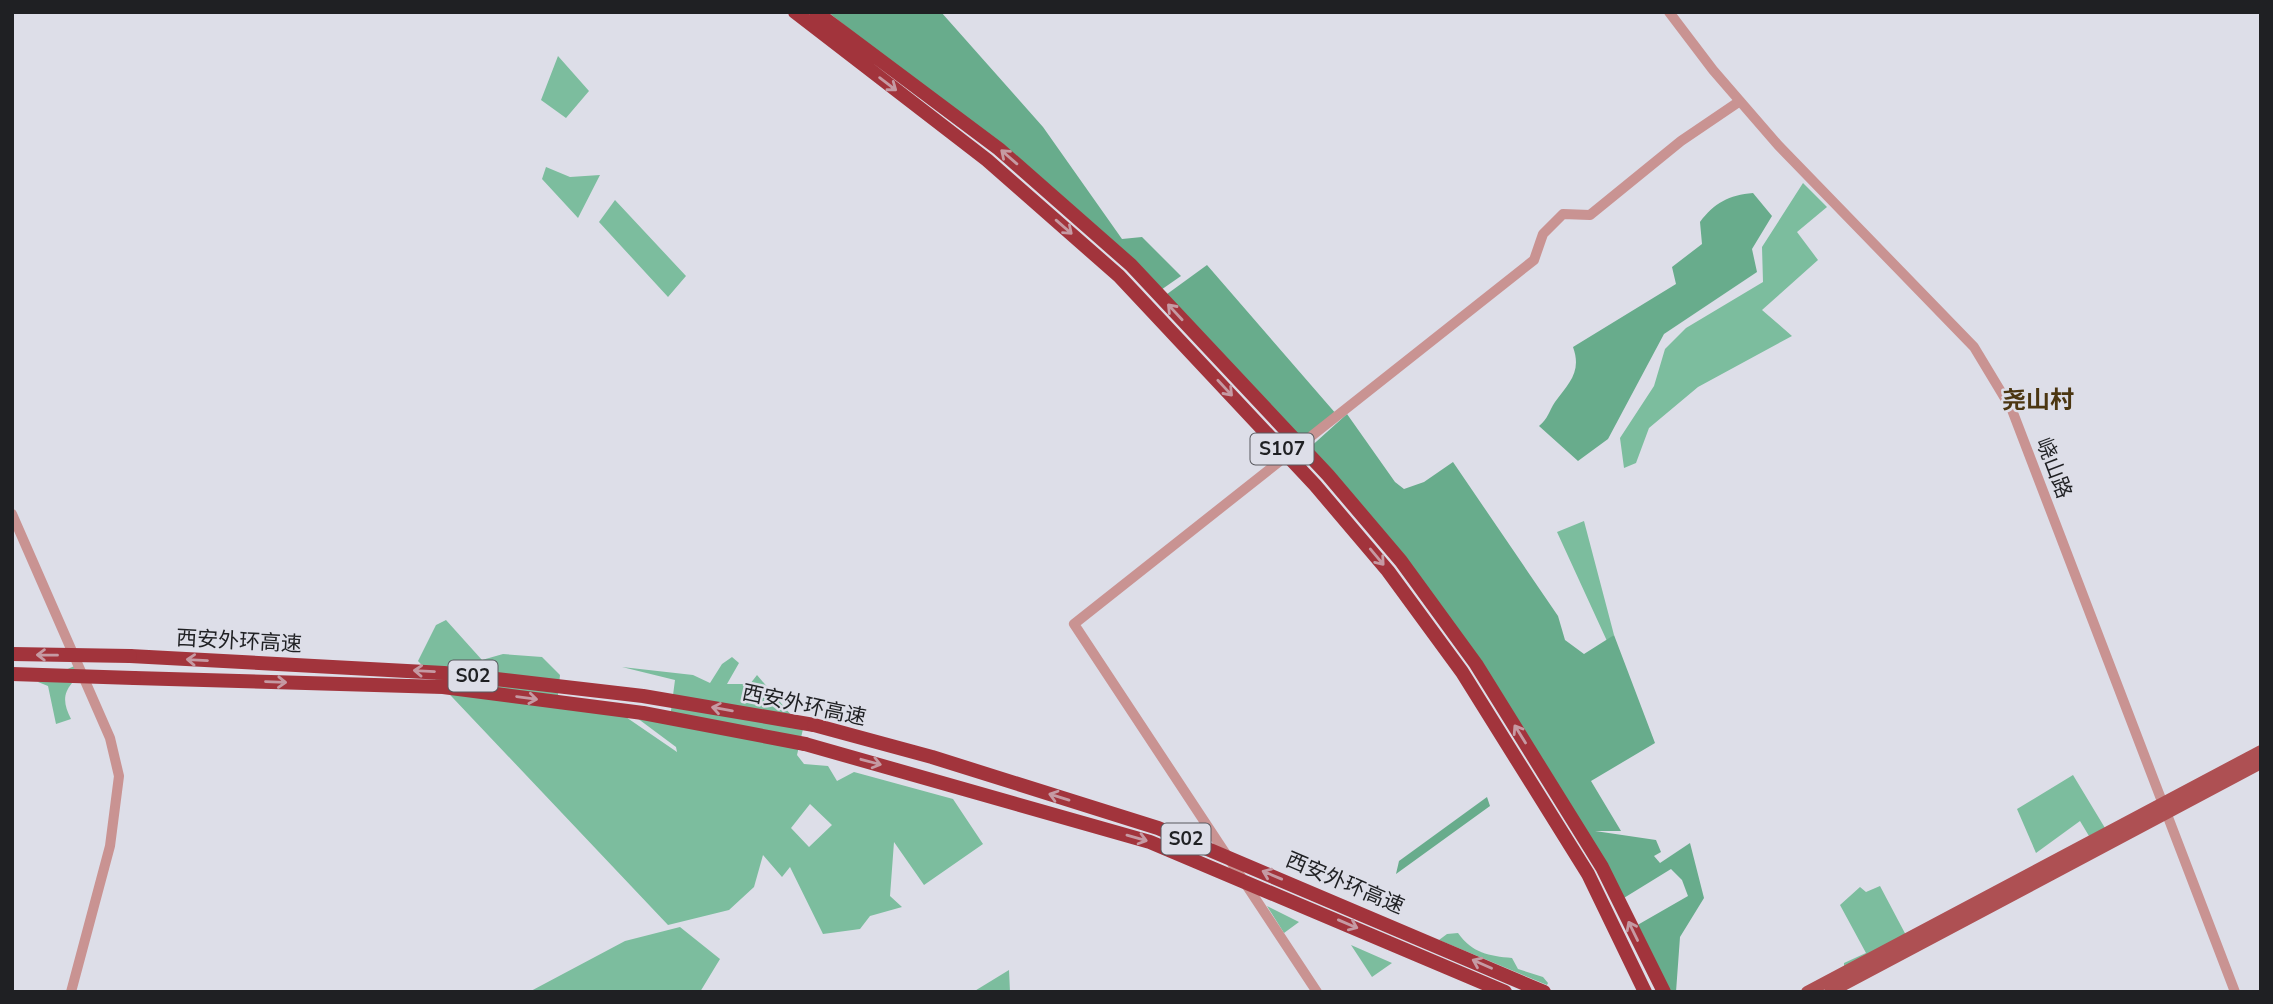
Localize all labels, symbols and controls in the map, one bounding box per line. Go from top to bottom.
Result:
one-way arrow [878,76,897,91]
one-way arrow [1000,149,1018,165]
one-way arrow [1055,219,1073,235]
one-way arrow [1167,304,1184,321]
one-way arrow [1216,379,1233,396]
district label: 尧山村 [2002,384,2074,416]
road number: S107 [1250,433,1314,464]
street label: 峣山路 [2030,434,2078,502]
one-way arrow [1369,548,1385,566]
street label: 西安外环高速 [175,624,303,658]
one-way arrow [35,648,58,661]
one-way arrow [185,653,208,666]
road number: S02 [448,660,498,692]
one-way arrow [412,665,435,678]
one-way arrow [264,675,287,689]
street label: 西安外环高速 [739,678,869,732]
one-way arrow [516,691,538,704]
one-way arrow [711,702,734,715]
one-way arrow [1512,724,1526,744]
one-way arrow [859,756,882,769]
one-way arrow [1048,789,1070,802]
road number: S02 [1162,824,1210,854]
one-way arrow [1125,832,1148,845]
street label: 西安外环高速 [1282,845,1408,921]
one-way arrow [1262,868,1284,881]
one-way arrow [1336,918,1358,931]
one-way arrow [1626,921,1640,941]
one-way arrow [1472,957,1493,970]

